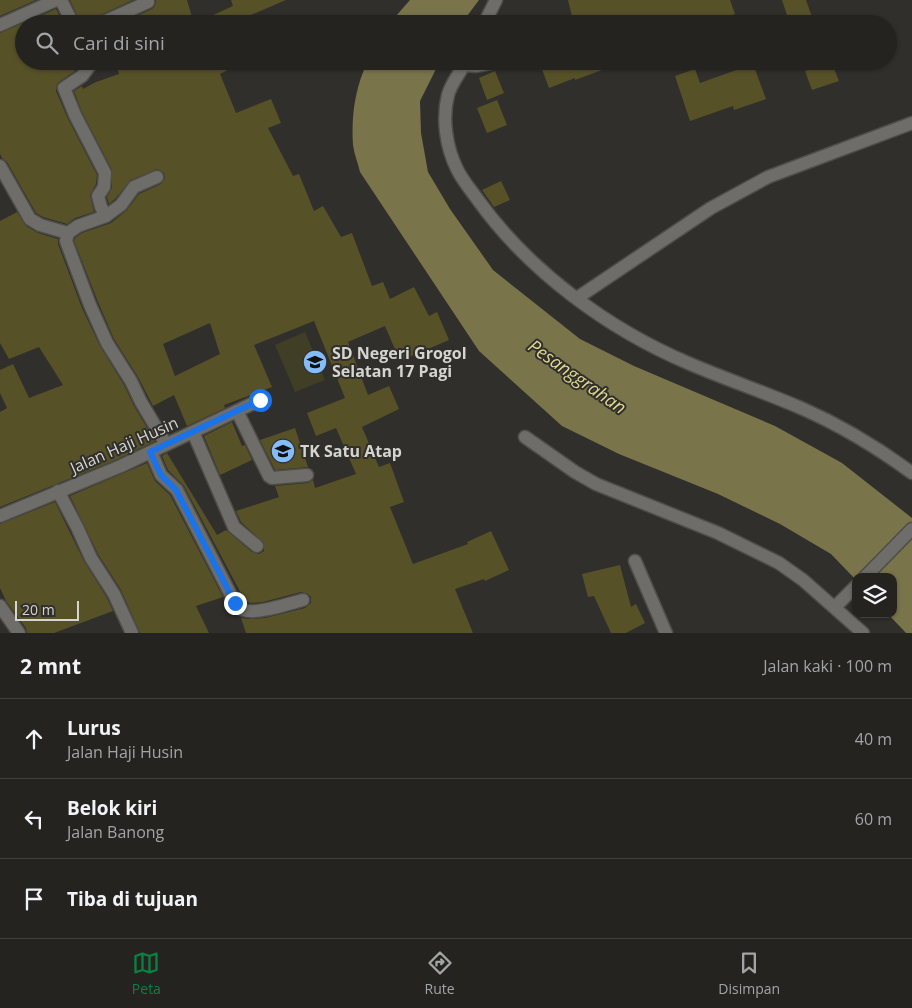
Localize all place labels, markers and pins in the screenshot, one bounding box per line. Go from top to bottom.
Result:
place label: SD Negeri Grogol Selatan 17 Pagi [332,342,467,382]
school or university icon: SD Negeri Grogol Selatan 17 Pagi [302,349,328,375]
school or university icon: TK Satu Atap [270,438,296,464]
place label: TK Satu Atap [300,440,402,462]

